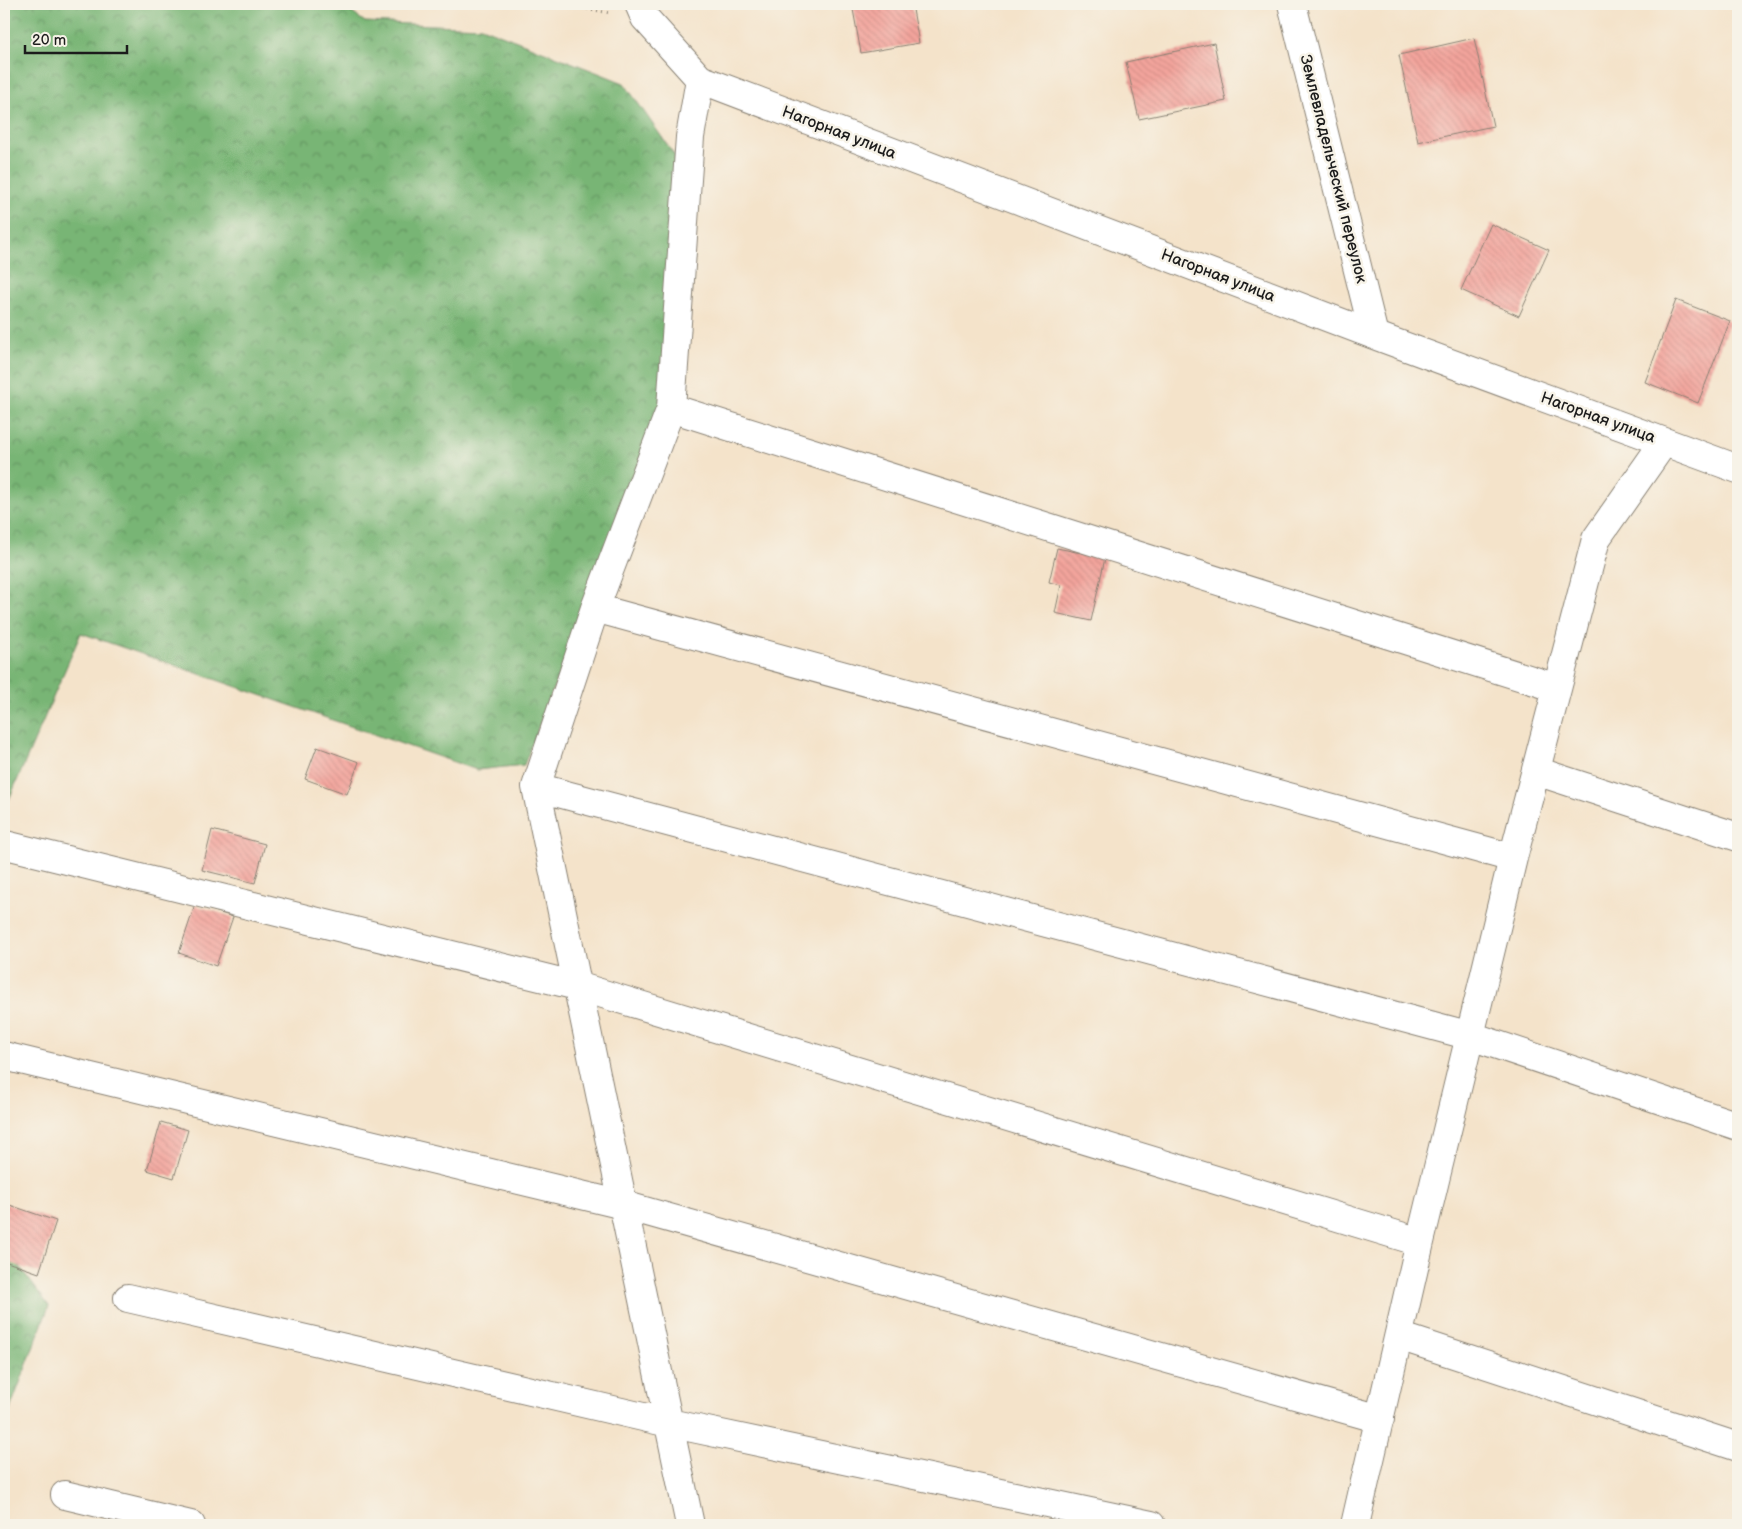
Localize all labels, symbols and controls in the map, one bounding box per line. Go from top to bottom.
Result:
scale bar [25,22,128,54]
text: 20 m [32,31,66,50]
street label: Землевладельческий переулок [1295,53,1371,286]
street label: Нагорная улица [779,103,899,164]
street label: Нагорная улица [1158,246,1278,307]
street label: Нагорная улица [1538,388,1658,448]

